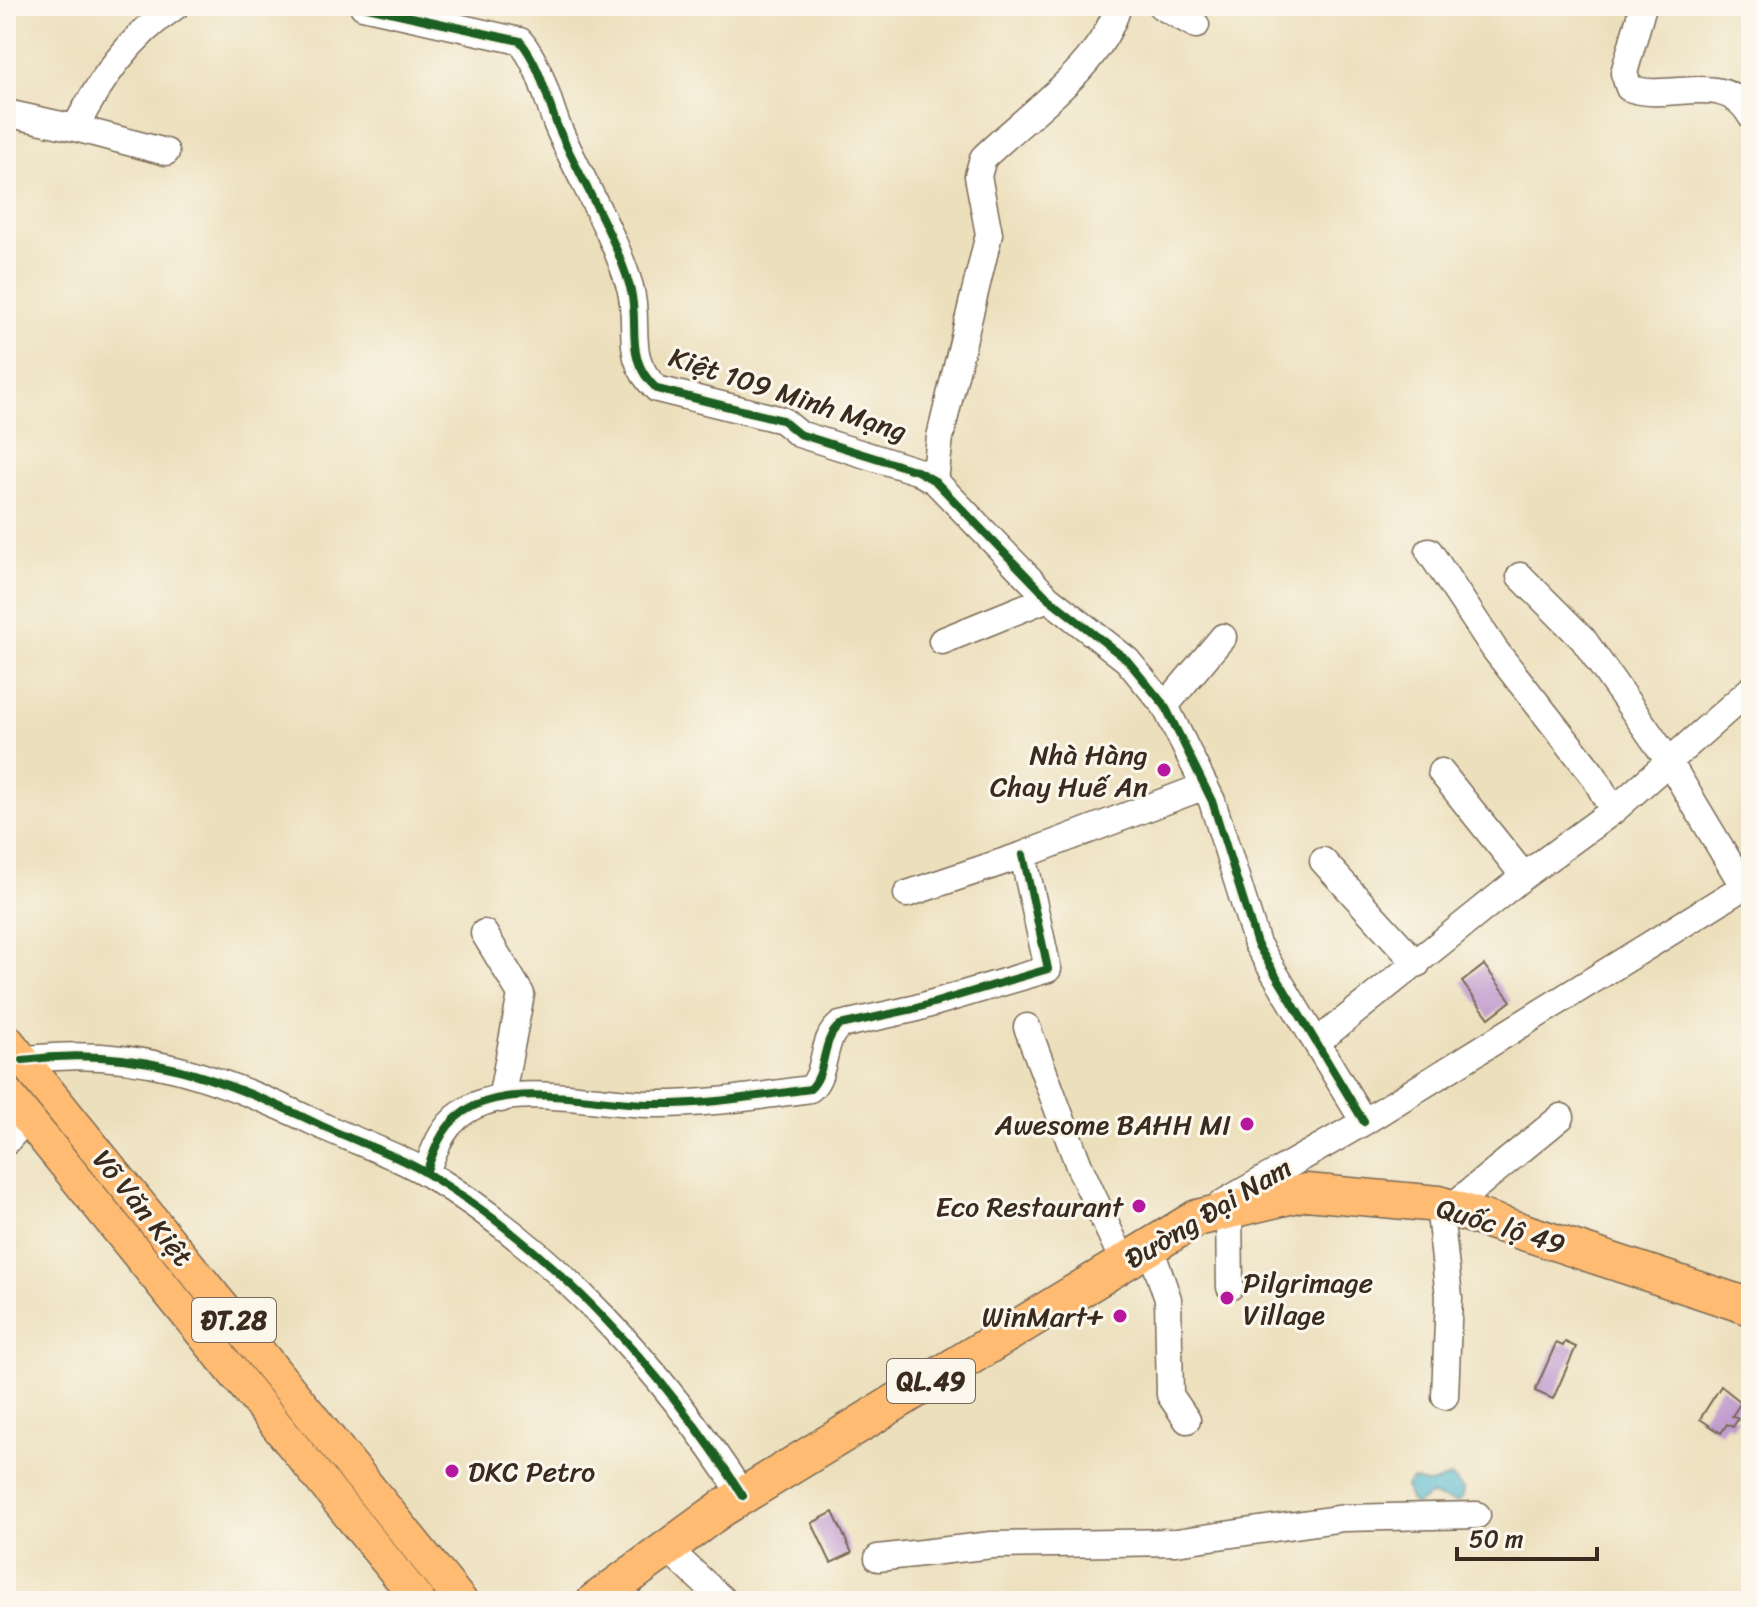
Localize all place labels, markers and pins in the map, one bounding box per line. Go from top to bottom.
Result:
place label: Nhà Hàng Chay Huế An [990,730,1148,811]
marker: Nhà Hàng Chay Huế An [1155,761,1173,779]
place label: Awesome BAHH MI [994,1100,1231,1149]
marker: Awesome BAHH MI [1238,1115,1256,1133]
place label: Eco Restaurant [935,1182,1125,1231]
marker: Eco Restaurant [1130,1197,1148,1215]
place label: Pilgrimage Village [1243,1258,1373,1339]
marker: Pilgrimage Village [1218,1289,1236,1307]
place label: WinMart+ [982,1292,1104,1341]
marker: WinMart+ [1111,1307,1129,1325]
place label: DKC Petro [468,1447,595,1496]
marker: DKC Petro [443,1462,461,1480]

